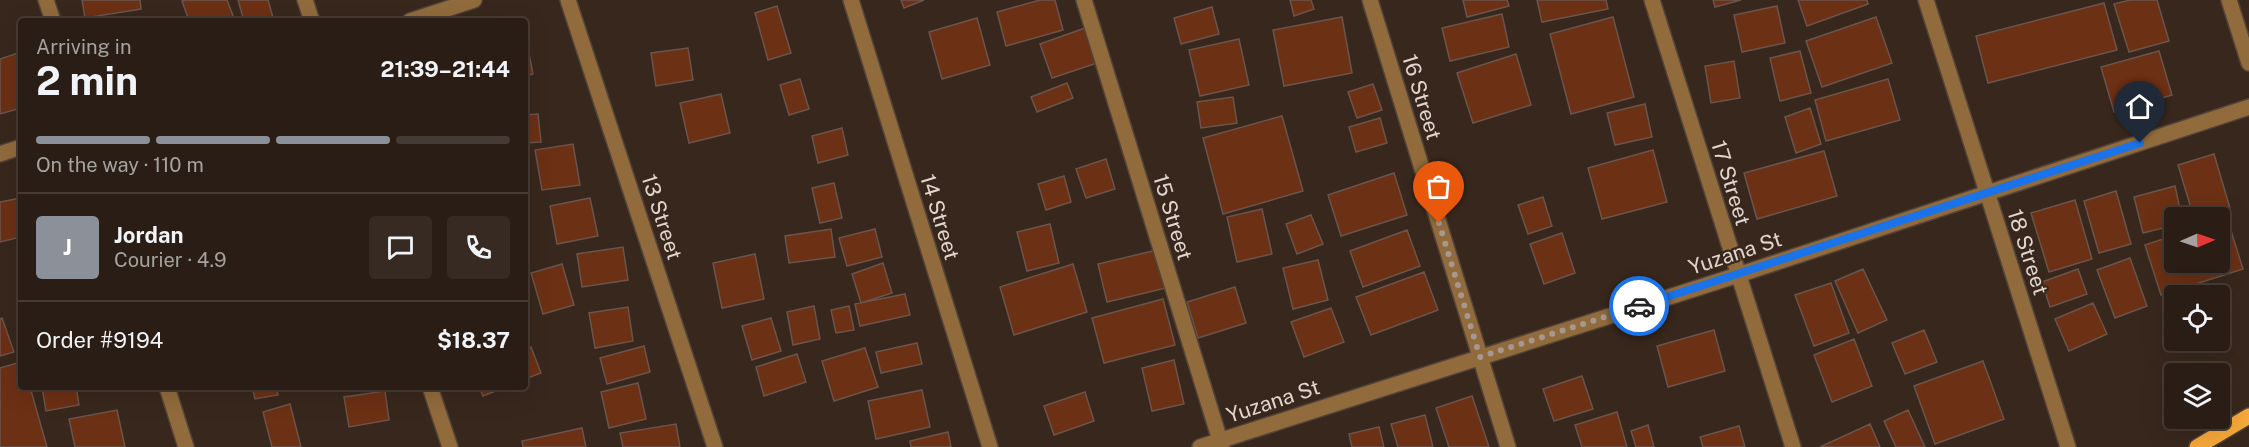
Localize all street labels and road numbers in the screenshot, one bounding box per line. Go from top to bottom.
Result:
street label: 16 Street [1397,51,1447,143]
street label: 17 Street [1706,137,1756,229]
street label: 13 Street [636,171,688,263]
street label: 14 Street [915,171,965,263]
street label: 15 Street [1148,171,1198,263]
street label: 18 Street [2002,206,2054,298]
street label: Yuzana St [1685,226,1785,280]
street label: Yuzana St [1223,374,1323,428]

